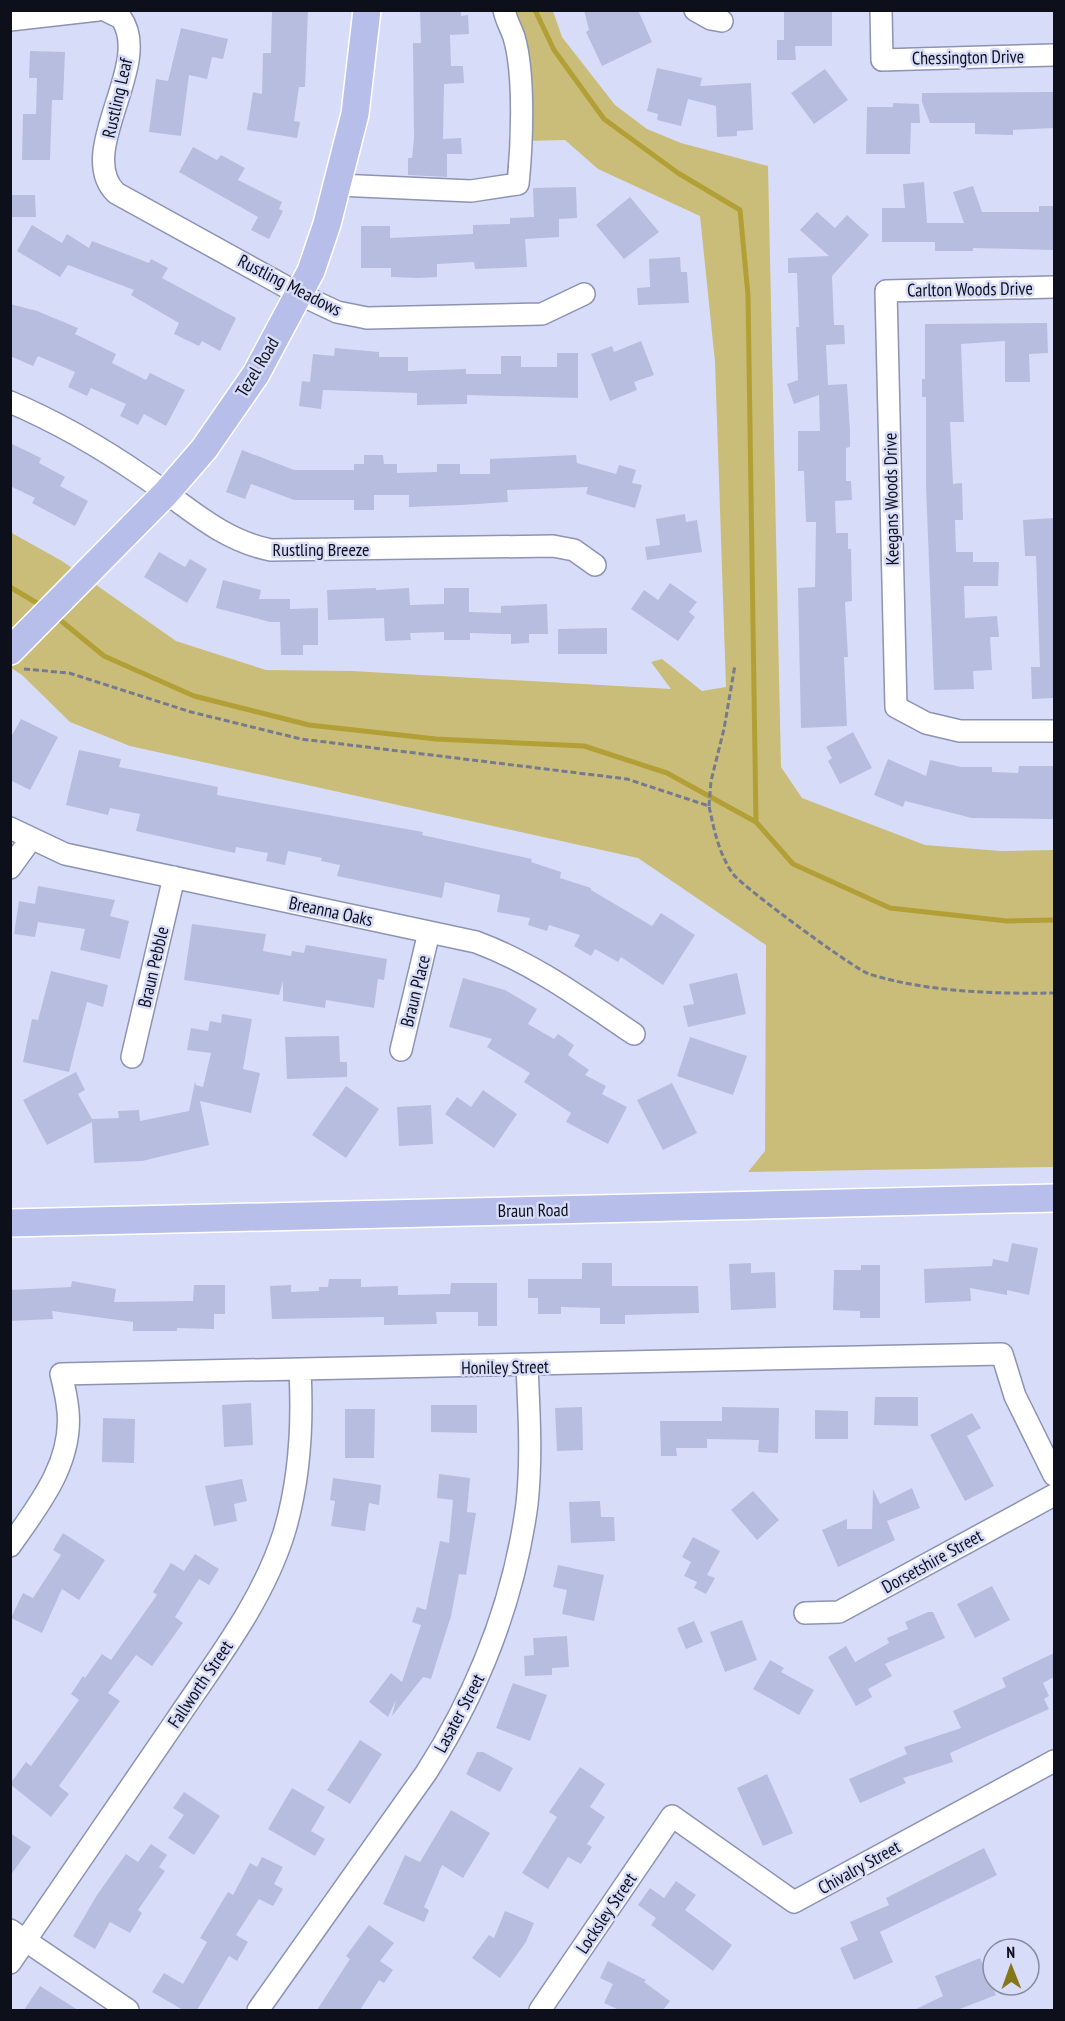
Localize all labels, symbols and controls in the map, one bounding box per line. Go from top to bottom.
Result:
street label: Chessington Drive [912,45,1024,69]
street label: Rustling Leaf [97,55,138,140]
street label: Rustling Meadows [234,249,346,321]
street label: Carlton Woods Drive [907,276,1033,302]
street label: Tezel Road [230,333,284,401]
street label: Keegans Woods Drive [878,432,904,566]
street label: Rustling Breeze [273,538,369,561]
street label: Breanna Oaks [287,891,375,931]
street label: Braun Pebble [133,924,173,1010]
street label: Braun Place [395,953,435,1029]
street label: Braun Road [497,1198,569,1222]
street label: Honiley Street [461,1355,549,1379]
street label: Dorsetshire Street [877,1524,987,1598]
street label: Fallworth Street [162,1636,238,1732]
street label: Lasater Street [429,1670,489,1756]
street label: Chivalry Street [814,1835,904,1899]
street label: Locksley Street [571,1868,641,1958]
north arrow [981,1937,1041,1997]
text: N [1006,1942,1015,1962]

